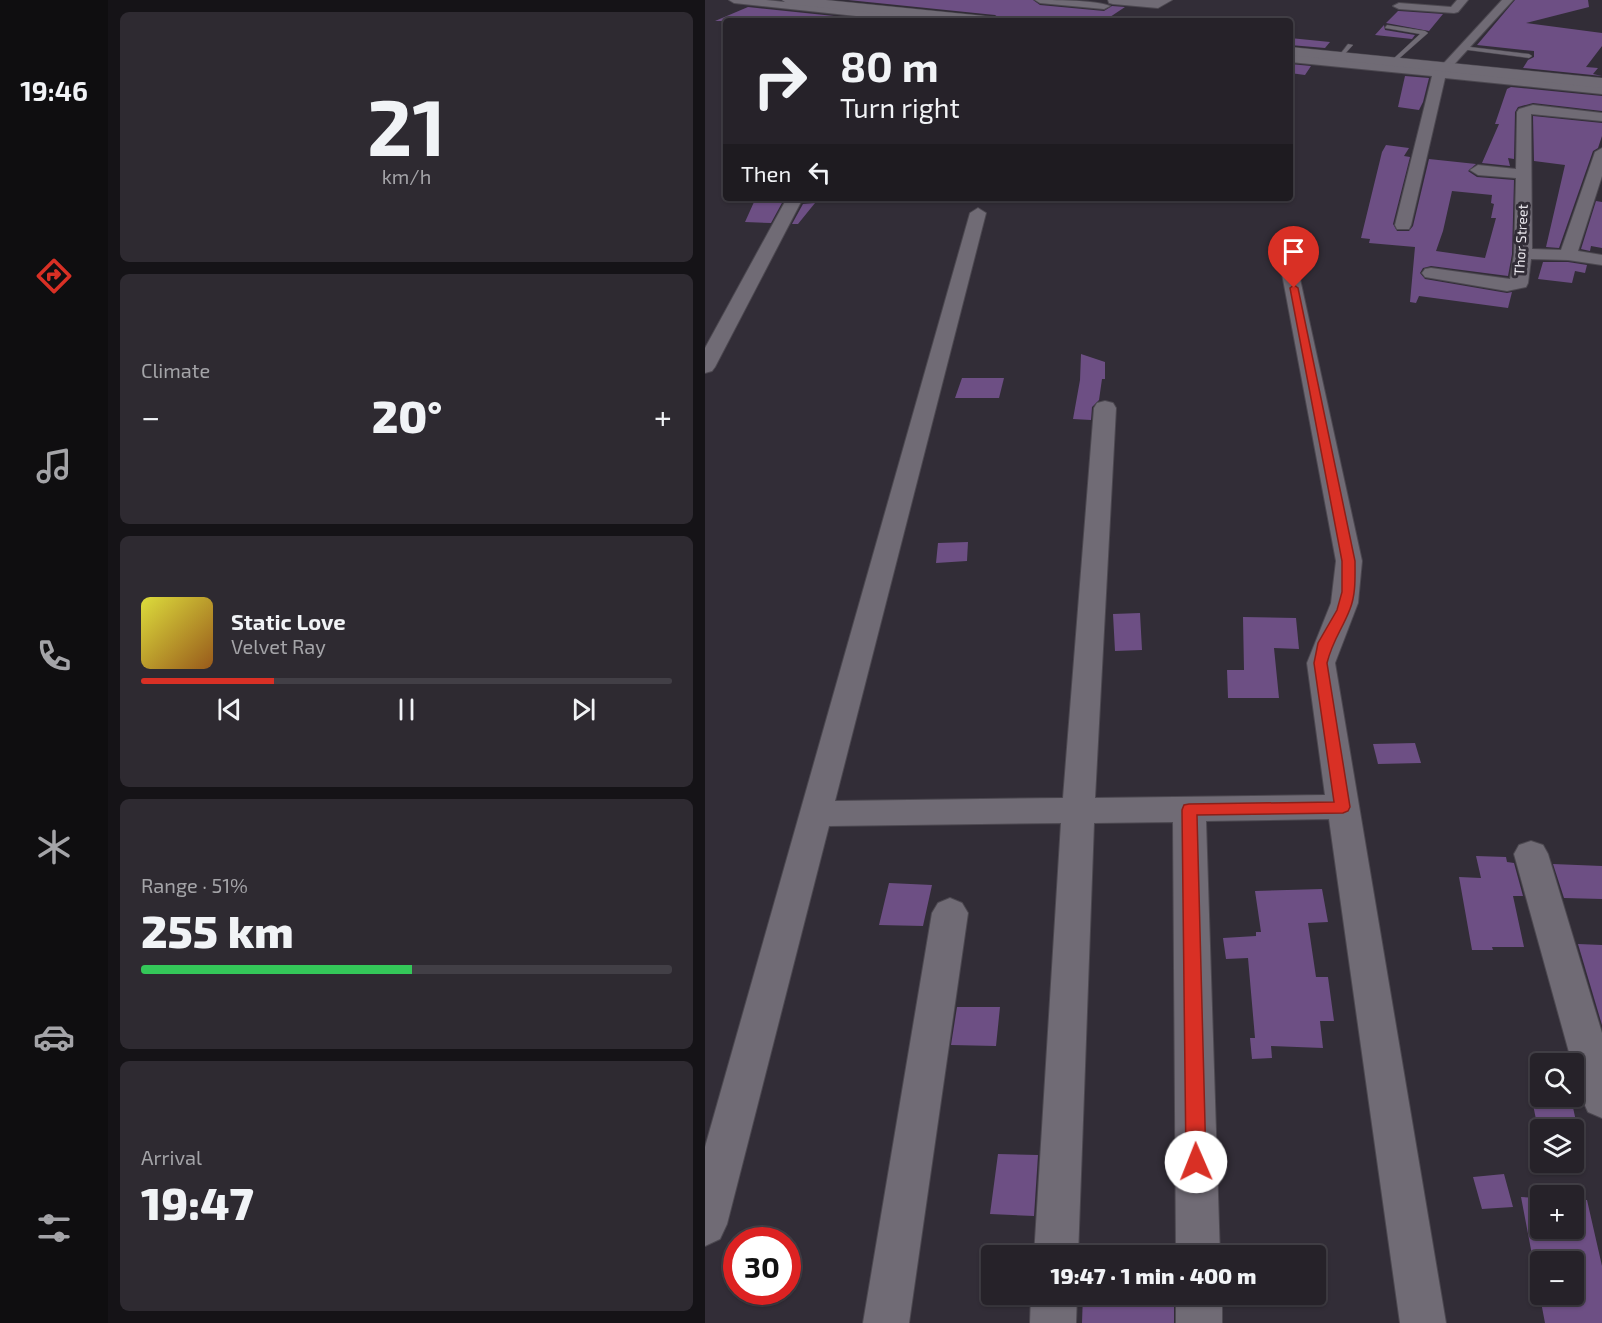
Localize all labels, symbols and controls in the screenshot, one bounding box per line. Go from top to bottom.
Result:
text: 80 m [840,40,939,90]
icon: right [741,42,819,120]
text: 19:46 [20,74,88,106]
text: 21 [367,78,446,172]
text: Turn right [840,91,960,123]
icon: left [803,156,836,189]
text: Then [741,160,791,186]
text: km/h [382,164,431,188]
street label: Thor Street [1510,204,1531,276]
pin [1268,226,1319,288]
icon: arrive [1277,235,1310,268]
icon: directions [33,255,75,297]
text: Climate [141,358,210,382]
text: 20° [372,388,442,442]
text: − [141,396,160,436]
text: + [654,396,672,436]
icon: music [33,445,75,487]
text: Static Love [231,608,346,634]
text: Velvet Ray [231,634,326,658]
icon: phone [33,635,75,677]
icon: previous [213,693,246,726]
icon: pause [390,693,423,726]
icon: next [567,693,600,726]
icon: climate [33,826,75,868]
text: Range · 51% [141,873,248,897]
text: 255 km [141,903,294,957]
icon: car [33,1016,75,1058]
map controls [1530,1053,1584,1305]
button: search [1530,1053,1584,1107]
button: layers [1530,1119,1584,1173]
position arrow [1164,1130,1228,1194]
text: Arrival [141,1145,202,1169]
text: 19:47 [141,1175,254,1229]
button: + [1530,1185,1584,1239]
icon: filters [33,1207,75,1249]
speed limit sign: 30 [723,1227,801,1305]
button: − [1530,1251,1584,1305]
text: 19:47 · 1 min · 400 m [1051,1262,1256,1288]

